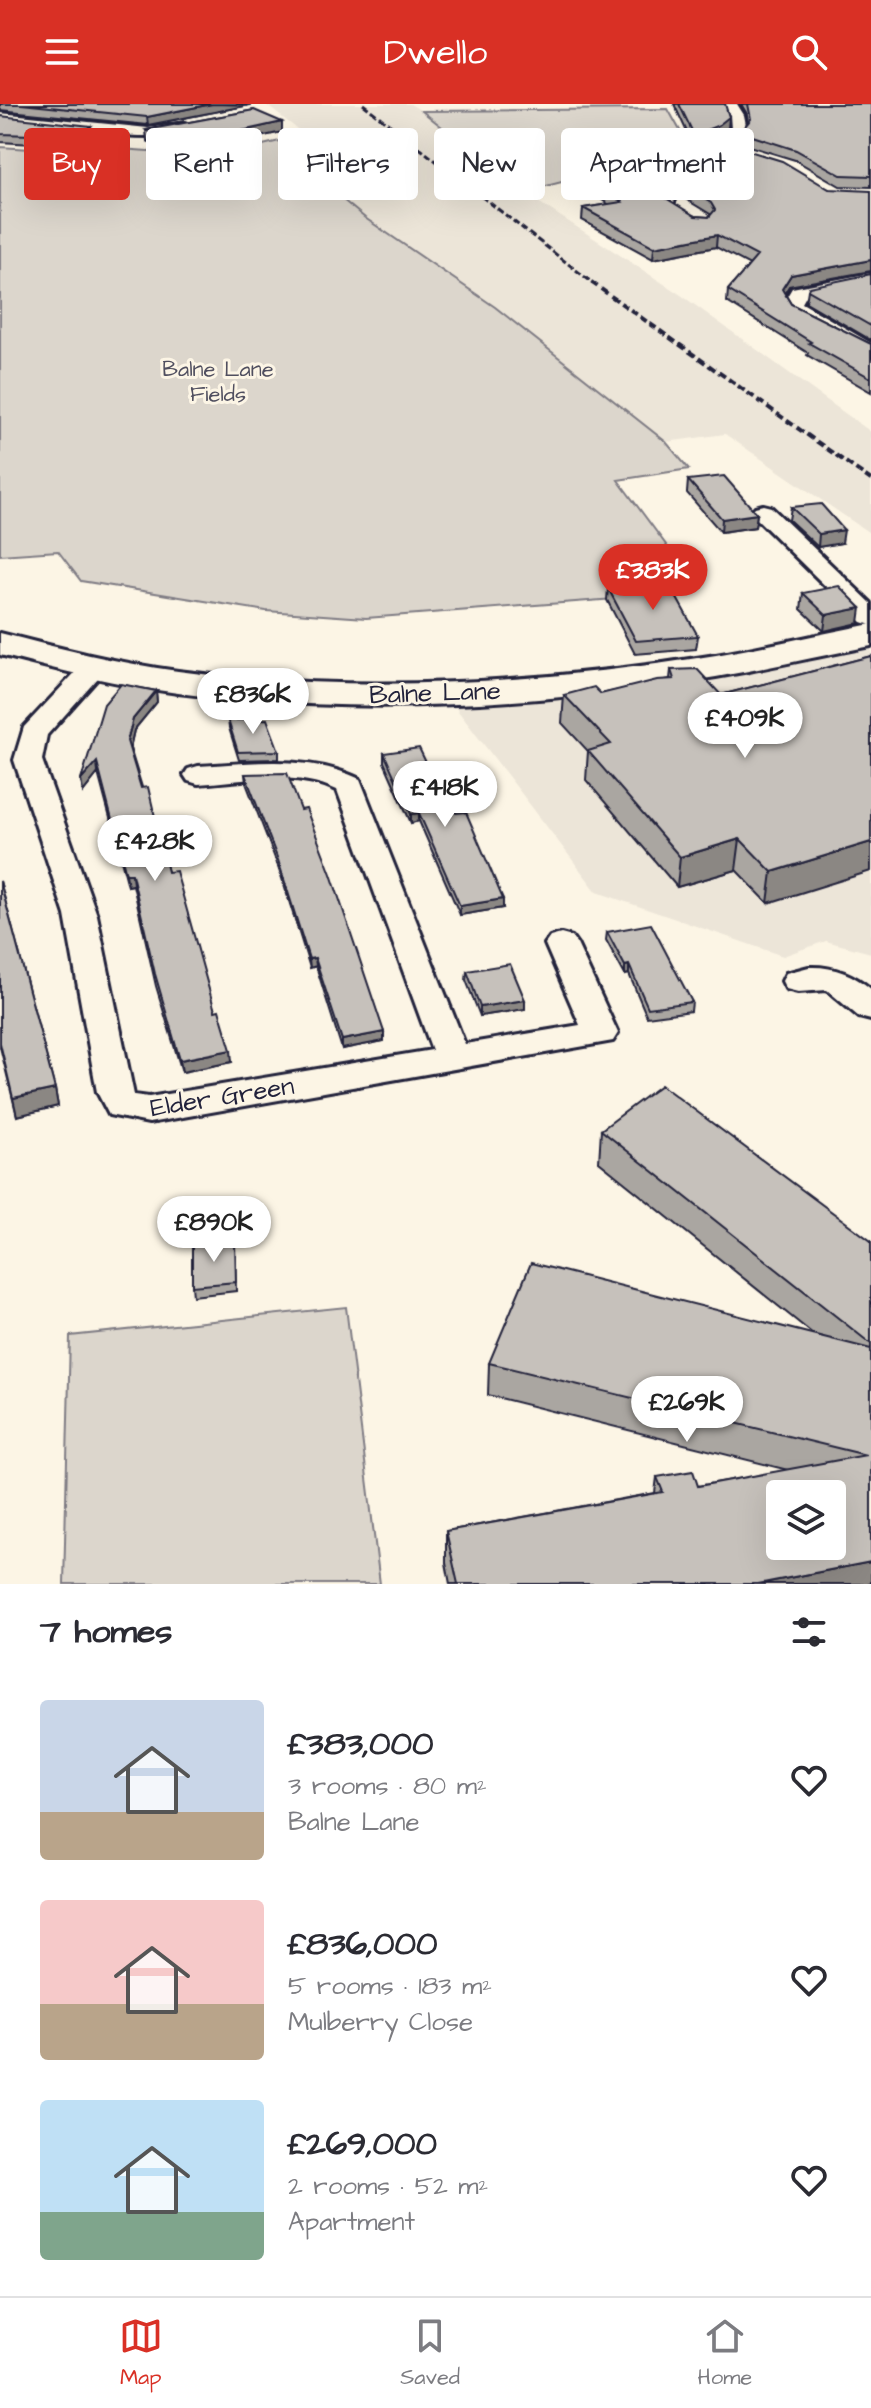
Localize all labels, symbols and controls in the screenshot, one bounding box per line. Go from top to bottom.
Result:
text: Dwello [384,27,487,78]
icon: menu [40,30,84,74]
icon: search [787,30,831,74]
chip: Buy [24,128,130,200]
chip: Rent [146,128,262,200]
chip: Filters [278,128,418,200]
chip: New [434,128,545,200]
chip: Apartment [561,128,754,200]
park label: Balne Lane Fields [162,354,274,410]
pin: £383K [597,544,709,612]
text: £383K [616,552,690,588]
pin: £836K [197,668,309,736]
street label: Balne Lane [369,673,501,713]
text: £836K [215,676,291,712]
pin: £409K [689,692,801,760]
text: £409K [706,700,784,736]
pin: £418K [389,761,501,829]
text: £418K [411,769,479,805]
pin: £428K [99,815,211,883]
text: £428K [115,823,195,859]
street label: Elder Green [148,1068,297,1126]
pin: £890K [158,1196,270,1264]
text: £890K [175,1204,253,1240]
pin: £269K [631,1376,743,1444]
text: £269K [649,1384,725,1420]
map controls [766,1480,846,1560]
button: layers [766,1480,846,1560]
text: 7 homes [40,1608,172,1656]
icon: filters [787,1610,831,1654]
text: £383,000 [288,1720,433,1768]
icon: home [104,1732,200,1828]
icon: heart [787,1758,831,1802]
text: 3 rooms · 80 m² [288,1768,487,1804]
text: Balne Lane [288,1804,420,1840]
text: £836,000 [288,1920,437,1968]
icon: home [104,1932,200,2028]
icon: heart [787,1958,831,2002]
text: 5 rooms · 183 m² [288,1968,492,2004]
text: Mulberry Close [288,2004,473,2040]
text: £269,000 [288,2120,437,2168]
icon: home [104,2132,200,2228]
icon: heart [787,2158,831,2202]
text: 2 rooms · 52 m² [288,2168,488,2204]
text: Apartment [288,2204,415,2240]
tab: Map [119,2314,163,2393]
tab: Saved [400,2314,460,2393]
tab: Home [698,2314,752,2393]

